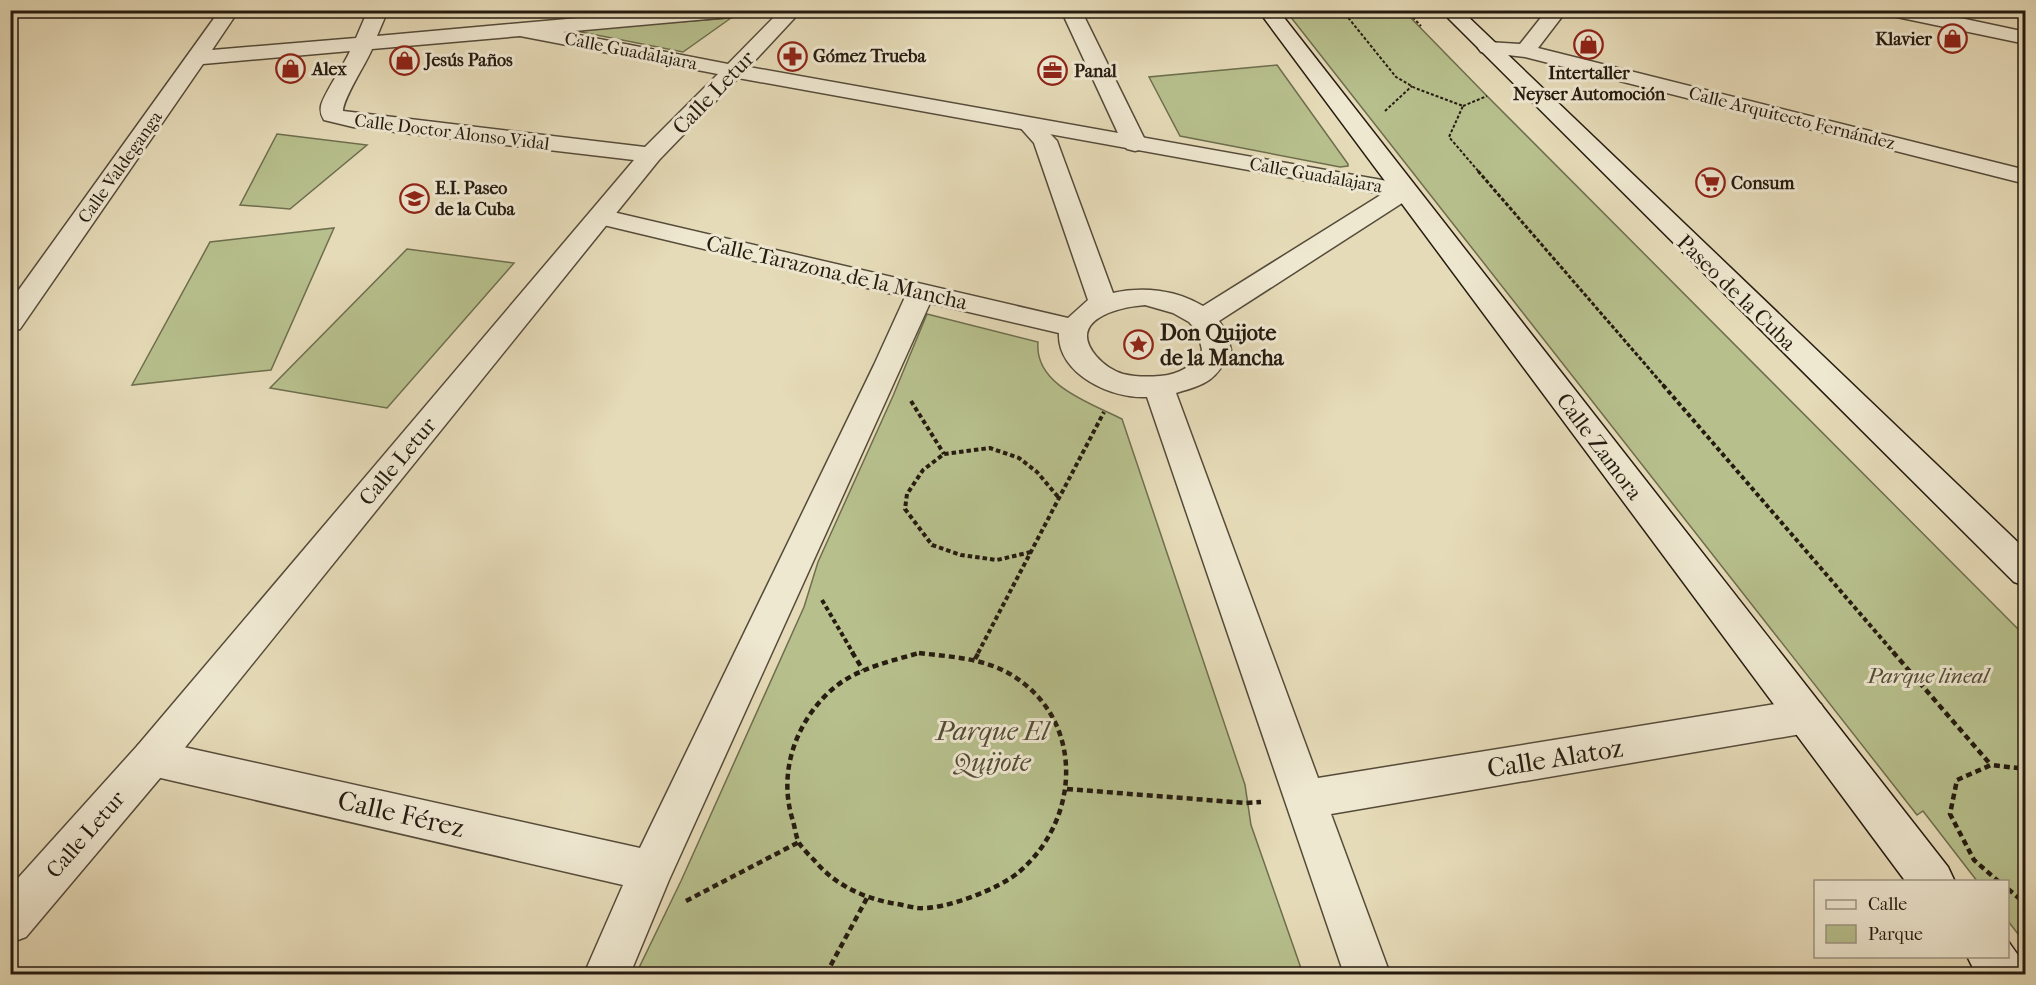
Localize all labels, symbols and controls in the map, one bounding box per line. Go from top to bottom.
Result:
shop icon: Klavier [1937,23,1969,55]
street label: Calle Guadalajara [563,28,700,75]
shop icon: Intertaller Neyser Automoción [1573,28,1605,60]
place label: Klavier [1875,29,1932,50]
pharmacy icon: Gómez Trueba [776,40,808,72]
shop icon: Jesús Paños [388,44,420,76]
street label: Calle Letur [667,45,761,140]
place label: Gómez Trueba [813,46,926,67]
place label: Jesús Paños [423,50,513,71]
shop icon: Alex [275,53,307,85]
office icon: Panal [1037,55,1069,87]
place label: Alex [311,59,347,80]
place label: Panal [1074,61,1118,82]
place label: Intertaller Neyser Automoción [1513,63,1666,105]
street label: Calle Arquitecto Fernández [1687,83,1897,154]
street label: Calle Valdeganga [74,107,167,227]
street label: Calle Doctor Alonso Vidal [353,110,551,155]
street label: Calle Guadalajara [1248,153,1385,198]
supermarket icon: Consum [1694,167,1726,199]
place label: Consum [1731,173,1795,194]
place label: E.I. Paseo de la Cuba [435,178,515,220]
school or university icon: E.I. Paseo de la Cuba [398,182,430,214]
street label: Paseo de la Cuba [1671,229,1802,357]
street label: Calle Tarazona de la Mancha [704,230,971,316]
place label: Don Quijote de la Mancha [1160,320,1284,371]
place icon: Don Quijote de la Mancha [1123,329,1155,361]
street label: Calle Zamora [1551,388,1648,506]
street label: Calle Letur [354,412,442,511]
park label: Parque lineal [1866,663,1991,689]
park label: Parque El Quijote [935,715,1052,778]
street label: Calle Alatoz [1485,731,1625,785]
street label: Calle Férez [335,784,467,844]
street label: Calle Letur [41,785,131,883]
legend [1814,880,2009,958]
text: Calle [1868,894,1907,915]
text: Parque [1868,924,1923,945]

